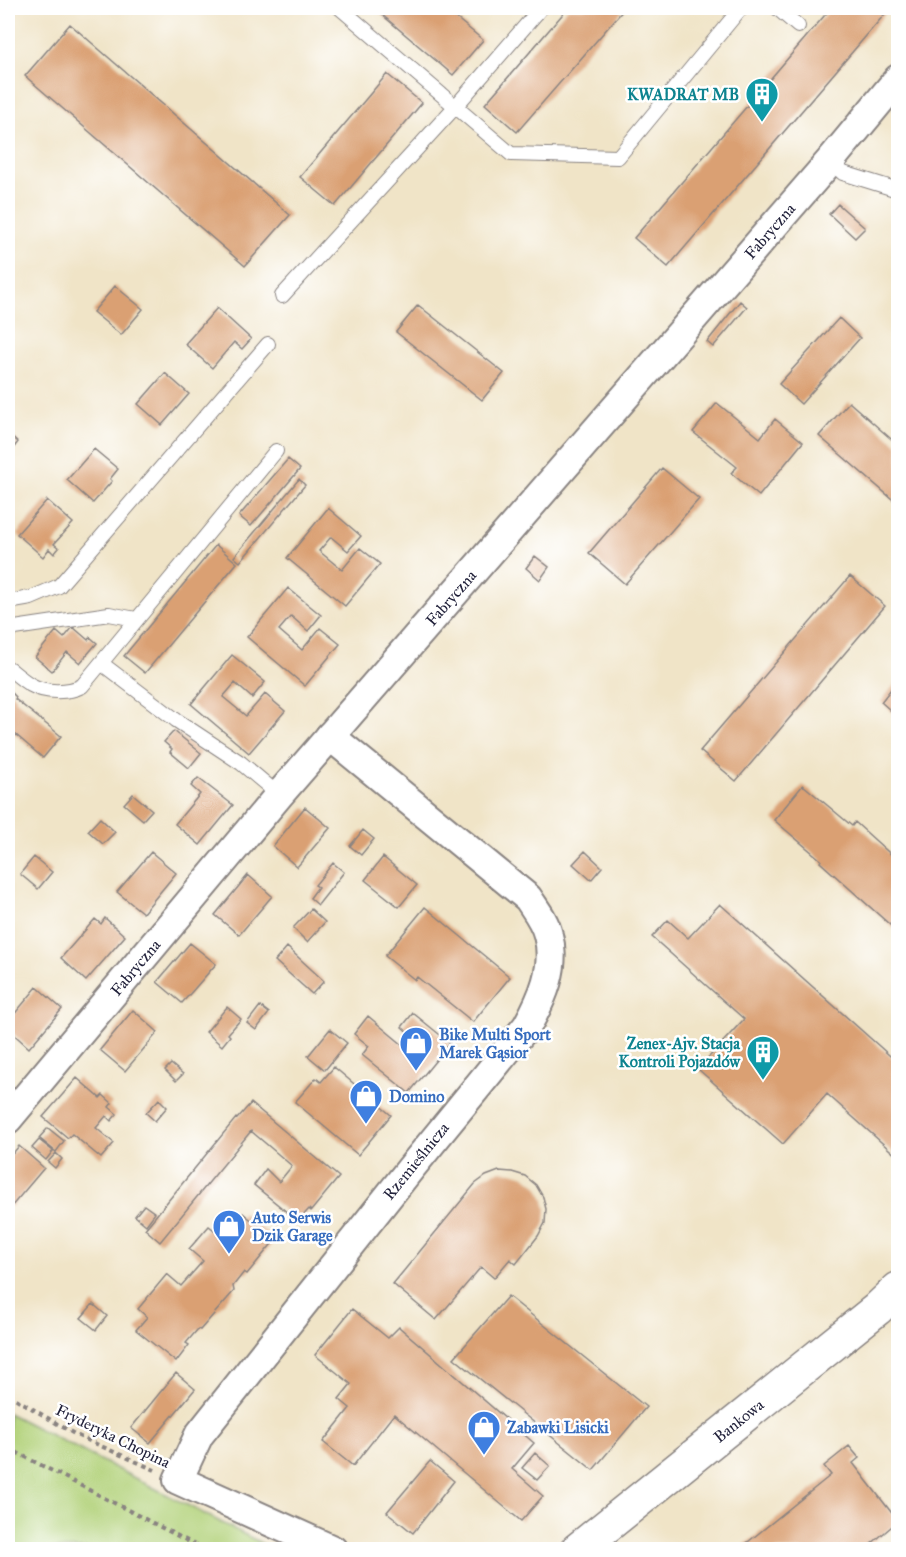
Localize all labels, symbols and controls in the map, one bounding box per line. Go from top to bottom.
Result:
building icon: KWADRAT MB [744,76,780,123]
place label: KWADRAT MB [627,85,739,104]
street label: Fabryczna [740,199,799,262]
street label: Fabryczna [421,566,480,629]
street label: Fabryczna [106,935,164,999]
shop icon: Bike Multi Sport Marek Gąsior [398,1025,434,1072]
place label: Bike Multi Sport Marek Gąsior [439,1025,551,1062]
place label: Zenex-Ajv. Stacja Kontroli Pojazdów [619,1034,741,1072]
building icon: Zenex-Ajv. Stacja Kontroli Pojazdów [745,1034,781,1081]
shop icon: Domino [348,1078,384,1125]
place label: Domino [389,1087,444,1106]
street label: Rzemieślnicza [379,1118,453,1203]
shop icon: Auto Serwis Dzik Garage [211,1208,247,1255]
place label: Auto Serwis Dzik Garage [251,1208,333,1246]
street label: Bankowa [710,1394,767,1446]
street label: Fryderyka Chopina [53,1400,174,1472]
shop icon: Zabawki Lisicki [466,1409,502,1456]
place label: Zabawki Lisicki [507,1418,609,1437]

